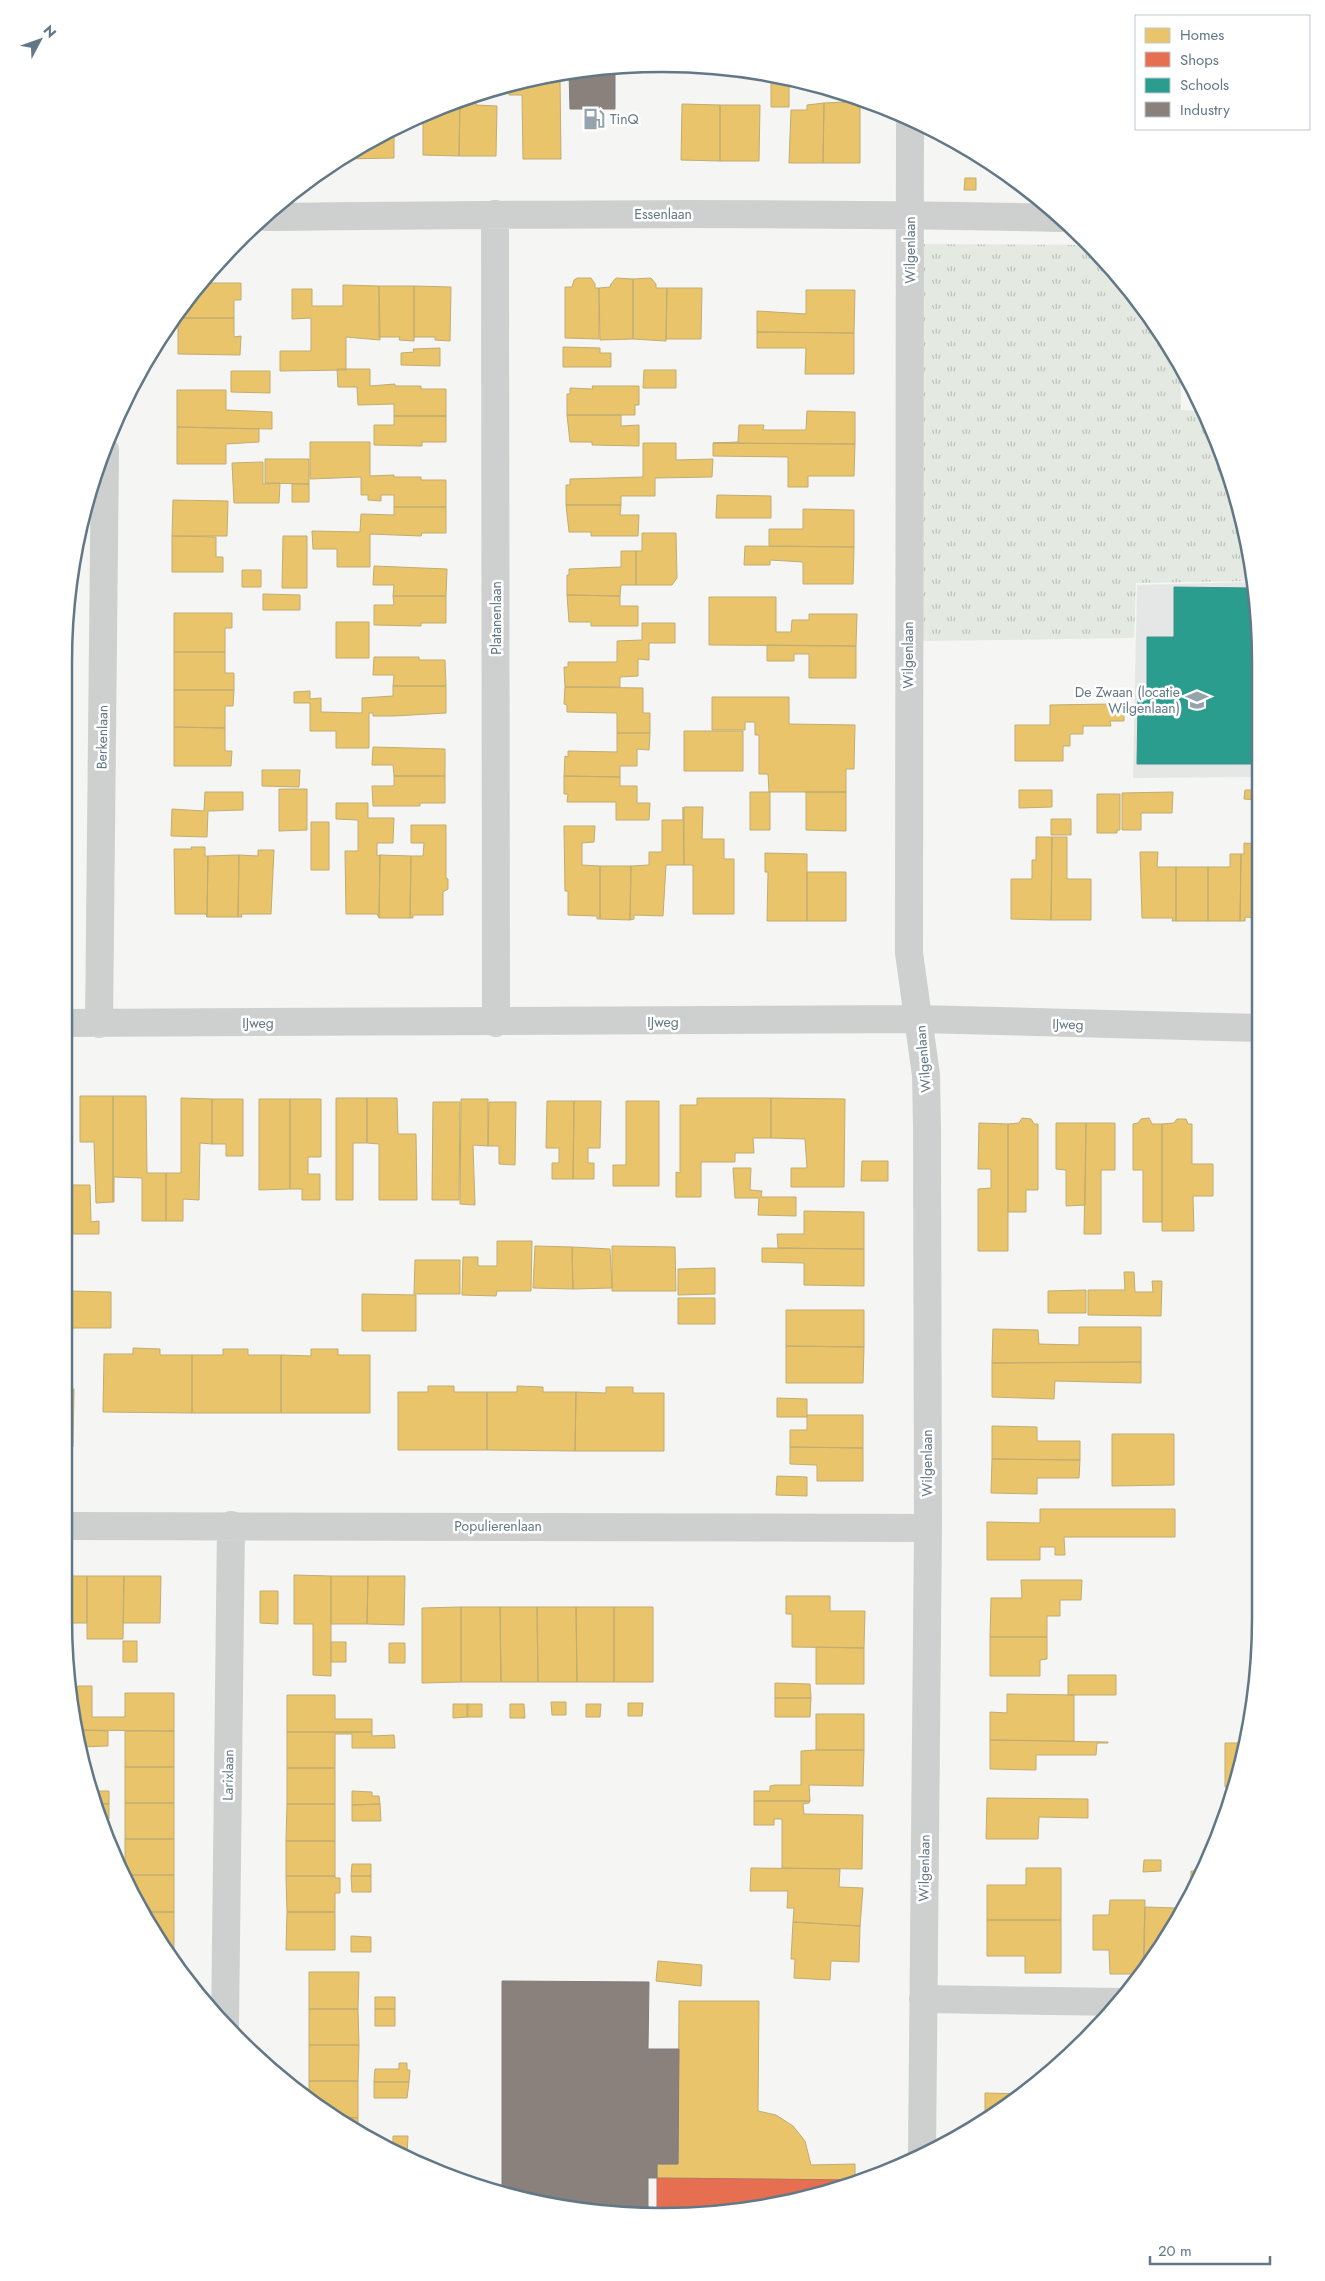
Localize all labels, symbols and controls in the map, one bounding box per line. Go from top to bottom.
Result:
north arrow [15,15,65,65]
legend [1135,15,1310,130]
text: N [39,21,61,42]
text: Homes [1180,24,1224,46]
text: Shops [1180,49,1219,71]
text: Schools [1180,74,1229,96]
text: Industry [1180,99,1230,121]
fuel station icon: TinQ [581,106,607,132]
place label: TinQ [610,109,639,129]
street label: Essenlaan [634,204,692,224]
street label: Wilgenlaan [900,216,920,284]
street label: Platanenlaan [486,581,506,655]
street label: Wilgenlaan [898,621,918,689]
place label: De Zwaan (locatie Wilgenlaan) [1075,682,1180,718]
school or university icon: De Zwaan (locatie Wilgenlaan) [1184,687,1210,713]
street label: Berkenlaan [91,705,113,769]
street label: IJweg [647,1012,679,1032]
street label: IJweg [242,1013,274,1033]
street label: IJweg [1052,1014,1084,1034]
street label: Wilgenlaan [910,1025,936,1093]
street label: Wilgenlaan [917,1429,937,1497]
street label: Populierenlaan [454,1516,542,1536]
street label: Larixlaan [218,1749,238,1801]
street label: Wilgenlaan [913,1834,935,1902]
scale bar [1150,2234,1270,2266]
text: 20 m [1158,2240,1192,2262]

